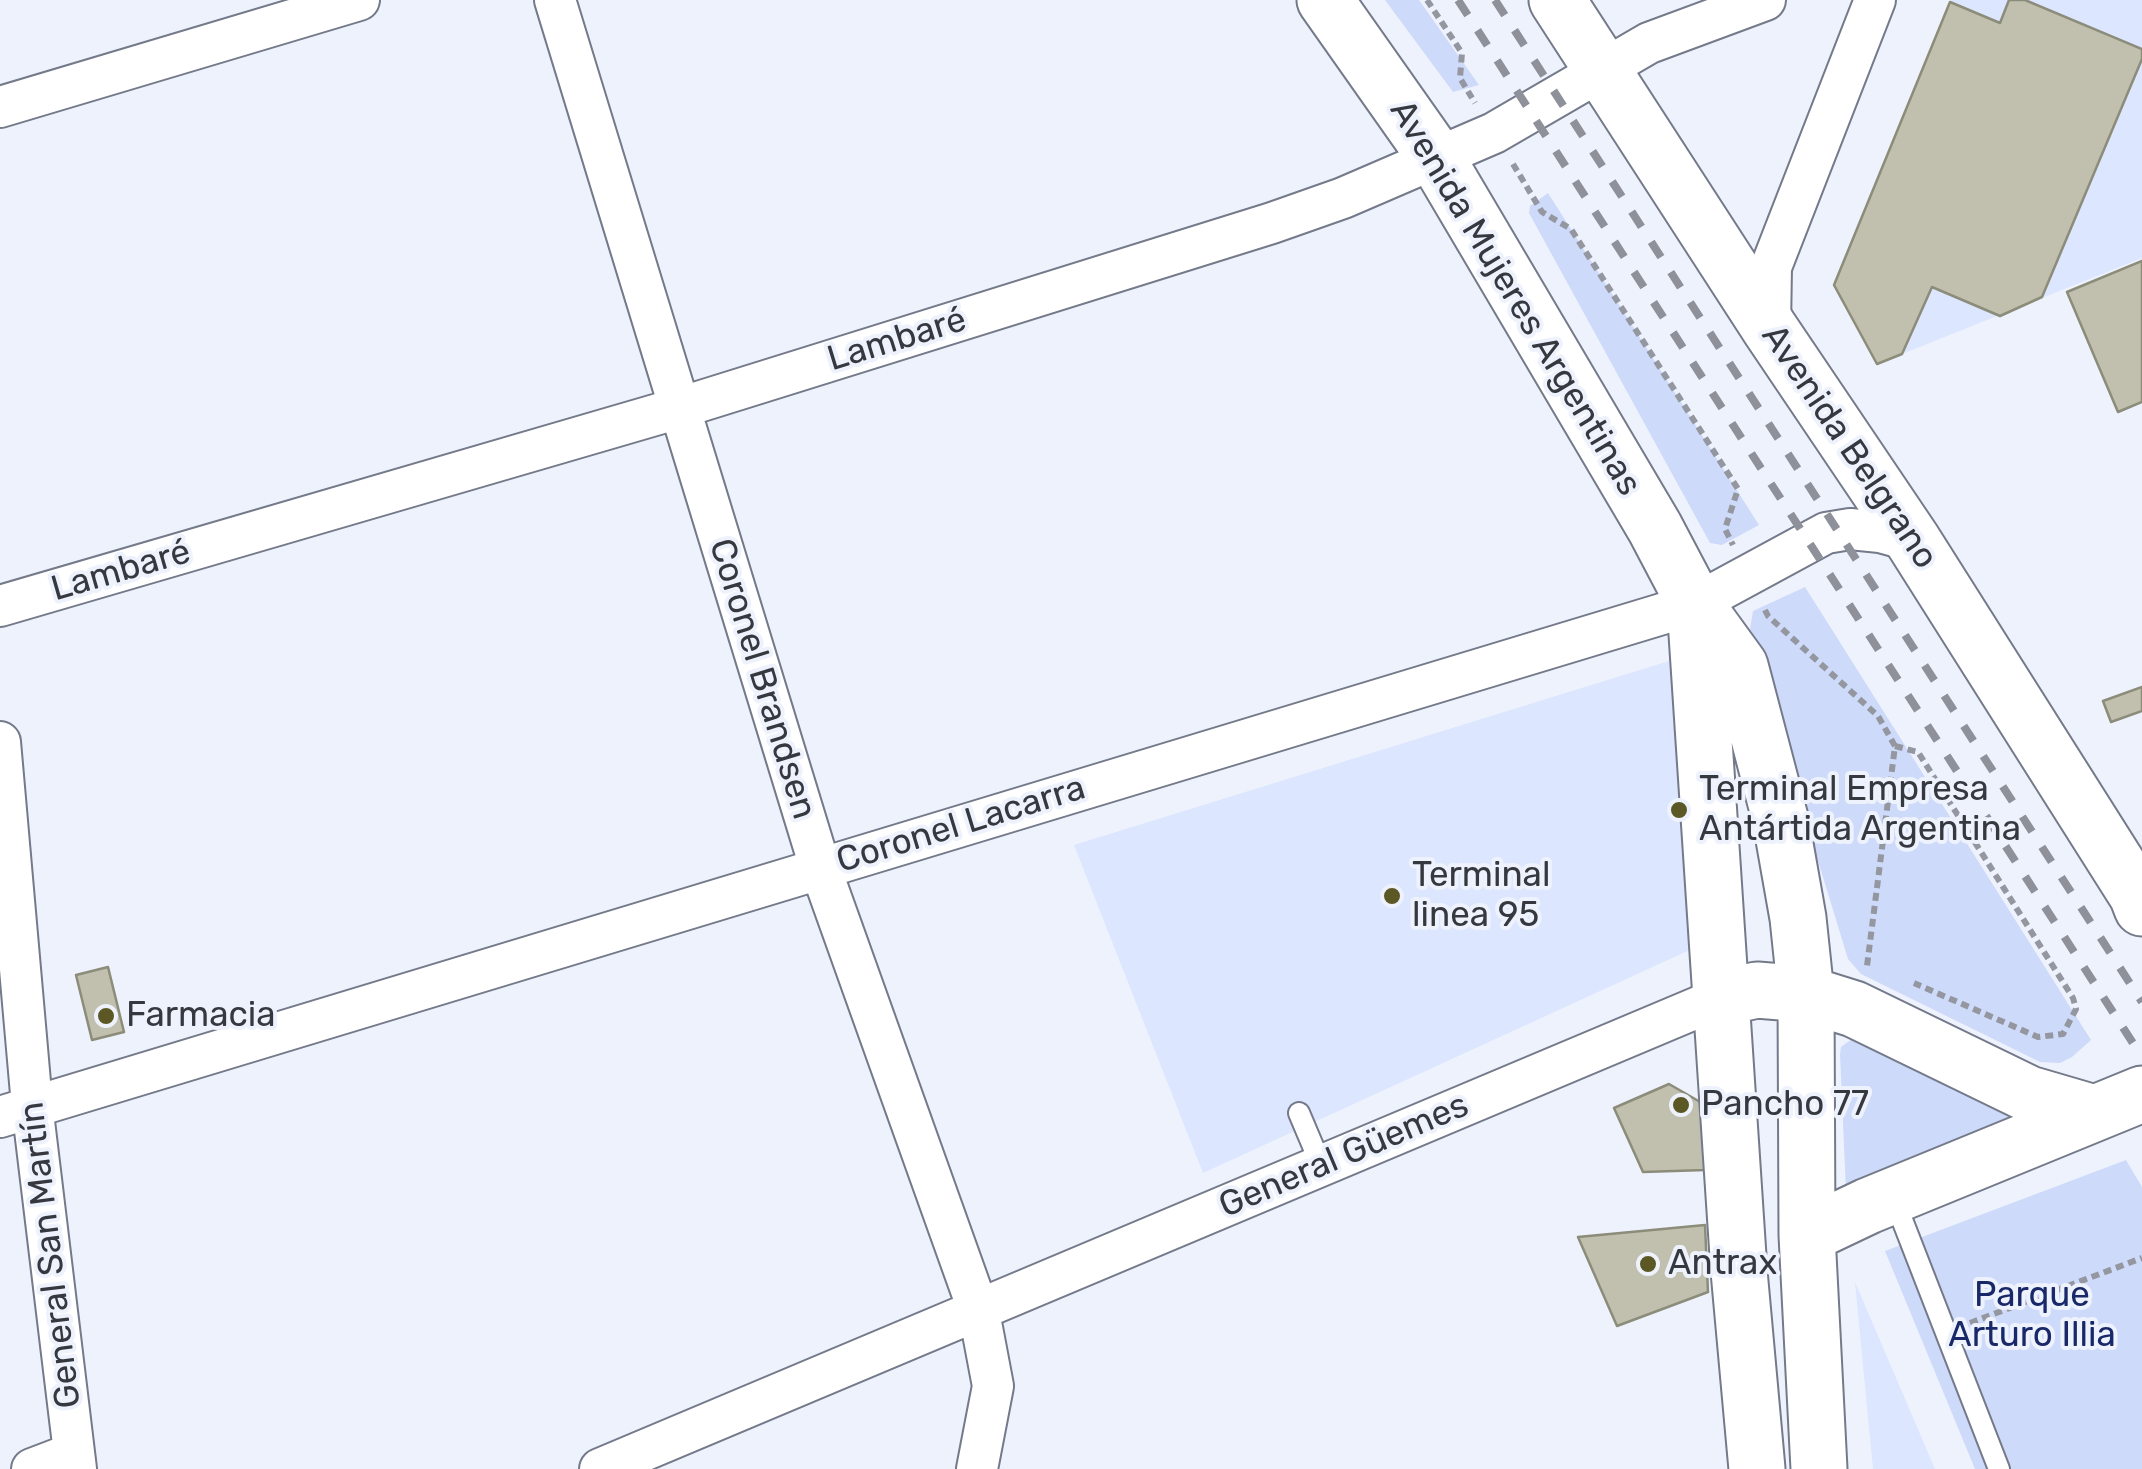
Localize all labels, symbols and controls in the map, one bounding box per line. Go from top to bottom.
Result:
street label: Avenida Mujeres Argentinas [1380,93,1650,503]
street label: Lambaré [823,299,971,381]
street label: Avenida Belgrano [1752,317,1946,577]
street label: Lambaré [47,531,195,611]
street label: Coronel Brandsen [699,534,825,824]
street label: Coronel Lacarra [832,767,1090,883]
place label: Terminal Empresa Antártida Argentina [1699,769,2021,851]
marker: Terminal Empresa Antártida Argentina [1668,799,1690,821]
place label: Terminal linea 95 [1412,855,1550,937]
marker: Terminal linea 95 [1381,885,1403,907]
place label: Farmacia [126,995,276,1037]
marker: Farmacia [95,1005,117,1027]
place label: Pancho 77 [1701,1084,1869,1126]
street label: General Güemes [1213,1085,1475,1227]
marker: Pancho 77 [1670,1094,1692,1116]
street label: General San Martín [11,1099,91,1411]
place label: Antrax [1668,1243,1777,1285]
marker: Antrax [1637,1253,1659,1275]
park label: Parque Arturo Illia [1948,1275,2116,1357]

